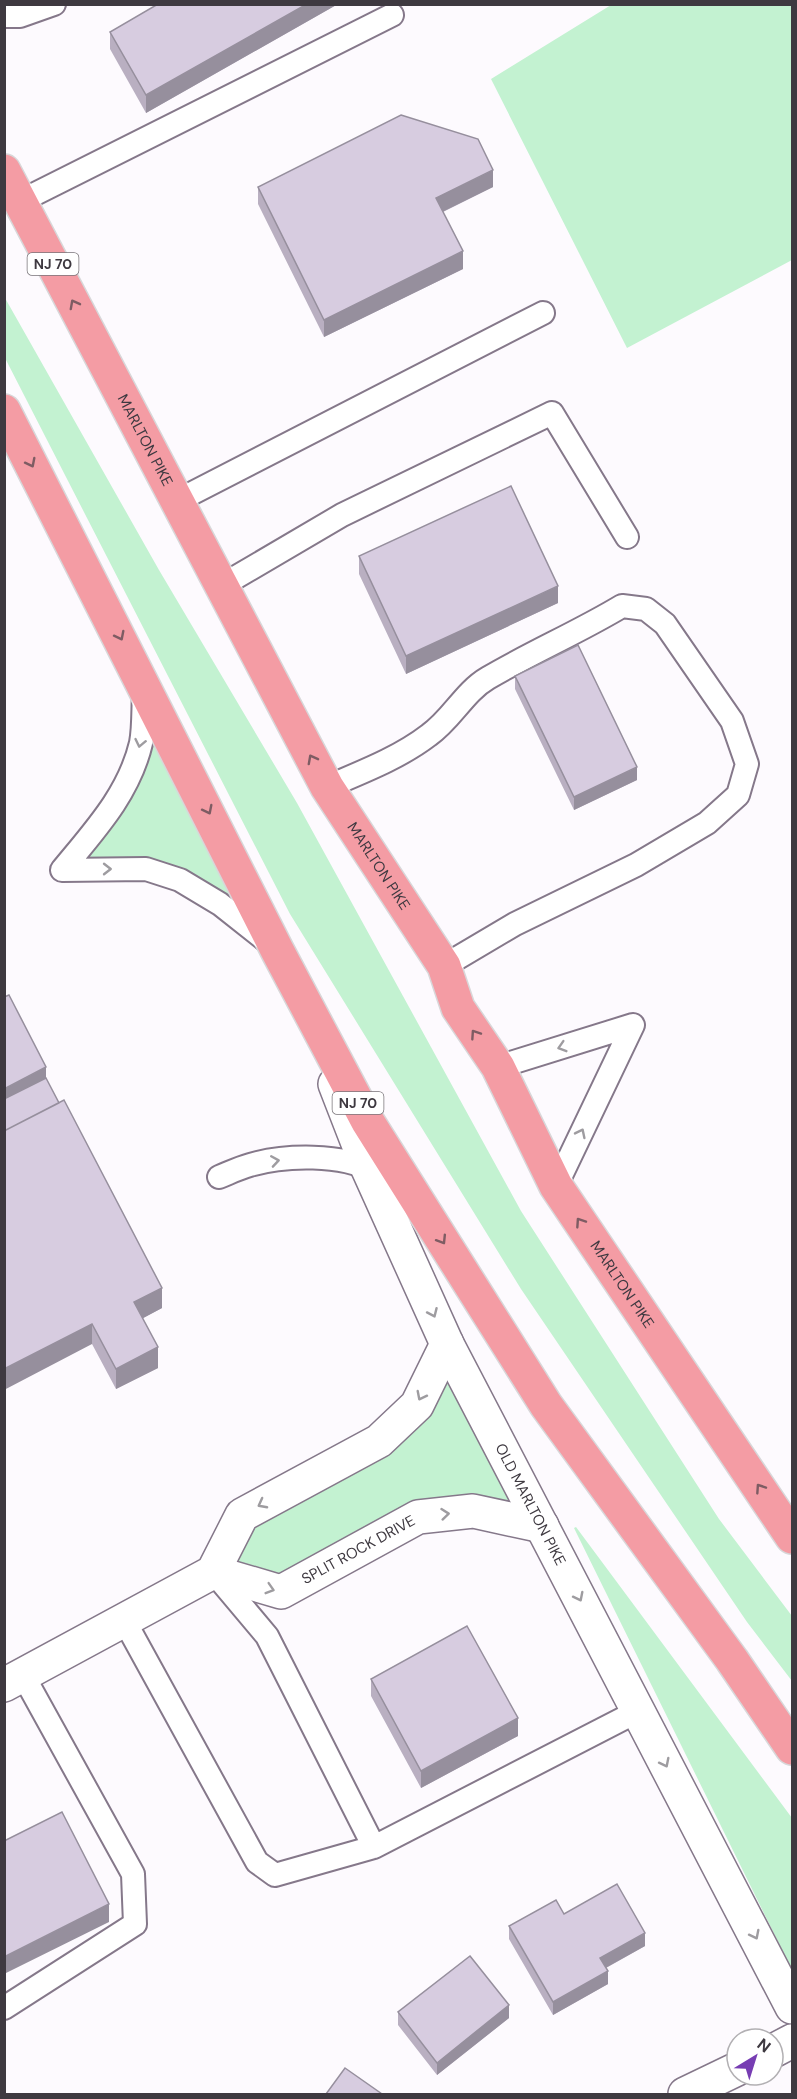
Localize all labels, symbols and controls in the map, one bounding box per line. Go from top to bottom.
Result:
road number: NJ 70 [28,253,78,275]
one-way arrow [70,300,82,311]
street label: MARLTON PIKE [113,391,178,490]
one-way arrow [24,457,35,467]
one-way arrow [113,630,124,641]
one-way arrow [134,737,147,747]
one-way arrow [308,755,319,765]
one-way arrow [201,804,213,815]
street label: MARLTON PIKE [343,818,415,914]
one-way arrow [102,863,111,875]
one-way arrow [471,1030,482,1041]
one-way arrow [557,1040,568,1052]
road number: NJ 70 [332,1092,384,1114]
one-way arrow [574,1129,586,1140]
one-way arrow [270,1155,280,1168]
one-way arrow [576,1218,587,1229]
one-way arrow [434,1233,445,1244]
street label: MARLTON PIKE [586,1237,659,1332]
one-way arrow [426,1306,438,1317]
one-way arrow [417,1390,428,1400]
street label: OLD MARLTON PIKE [490,1440,570,1569]
one-way arrow [756,1484,767,1495]
one-way arrow [258,1497,268,1508]
one-way arrow [440,1508,449,1521]
street label: SPLIT ROCK DRIVE [298,1511,419,1589]
one-way arrow [264,1582,275,1594]
one-way arrow [572,1590,583,1601]
one-way arrow [658,1756,669,1767]
one-way arrow [748,1929,759,1940]
north arrow [725,2027,785,2087]
text: N [753,2034,775,2057]

